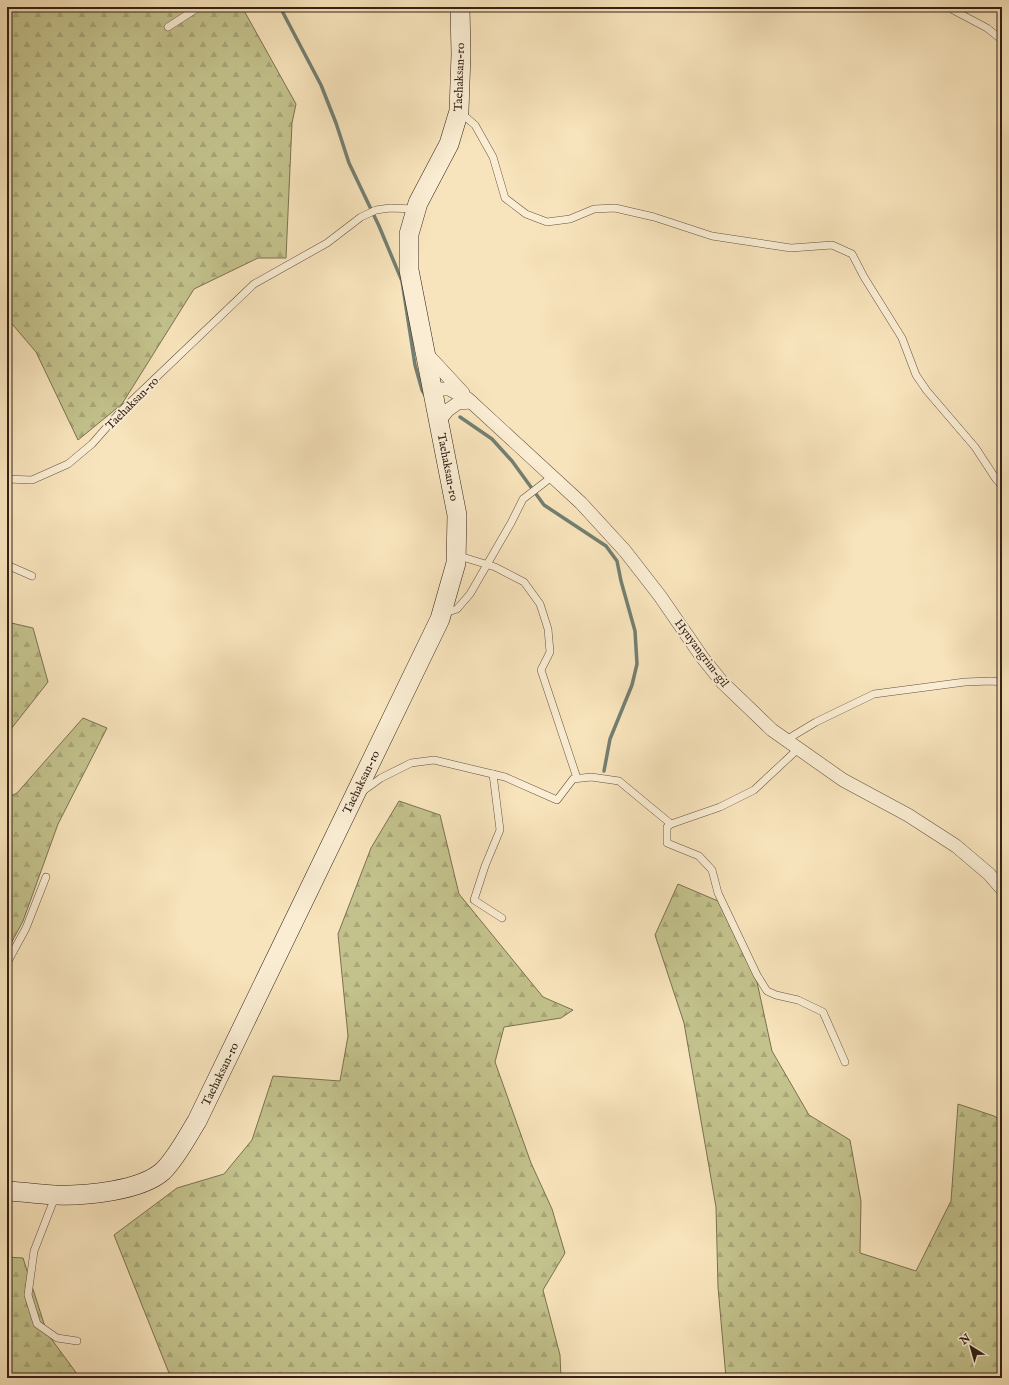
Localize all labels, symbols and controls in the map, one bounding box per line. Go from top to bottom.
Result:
street label: Taehaksan-ro [451,42,468,112]
street label: Taehaksan-ro [103,373,162,433]
street label: Taehaksan-ro [434,432,462,503]
street label: Hyuyangrim-gil [671,616,733,691]
street label: Taehaksan-ro [340,748,383,816]
street label: Taehaksan-ro [199,1040,242,1108]
north arrow [951,1327,991,1367]
text: N [957,1331,974,1349]

